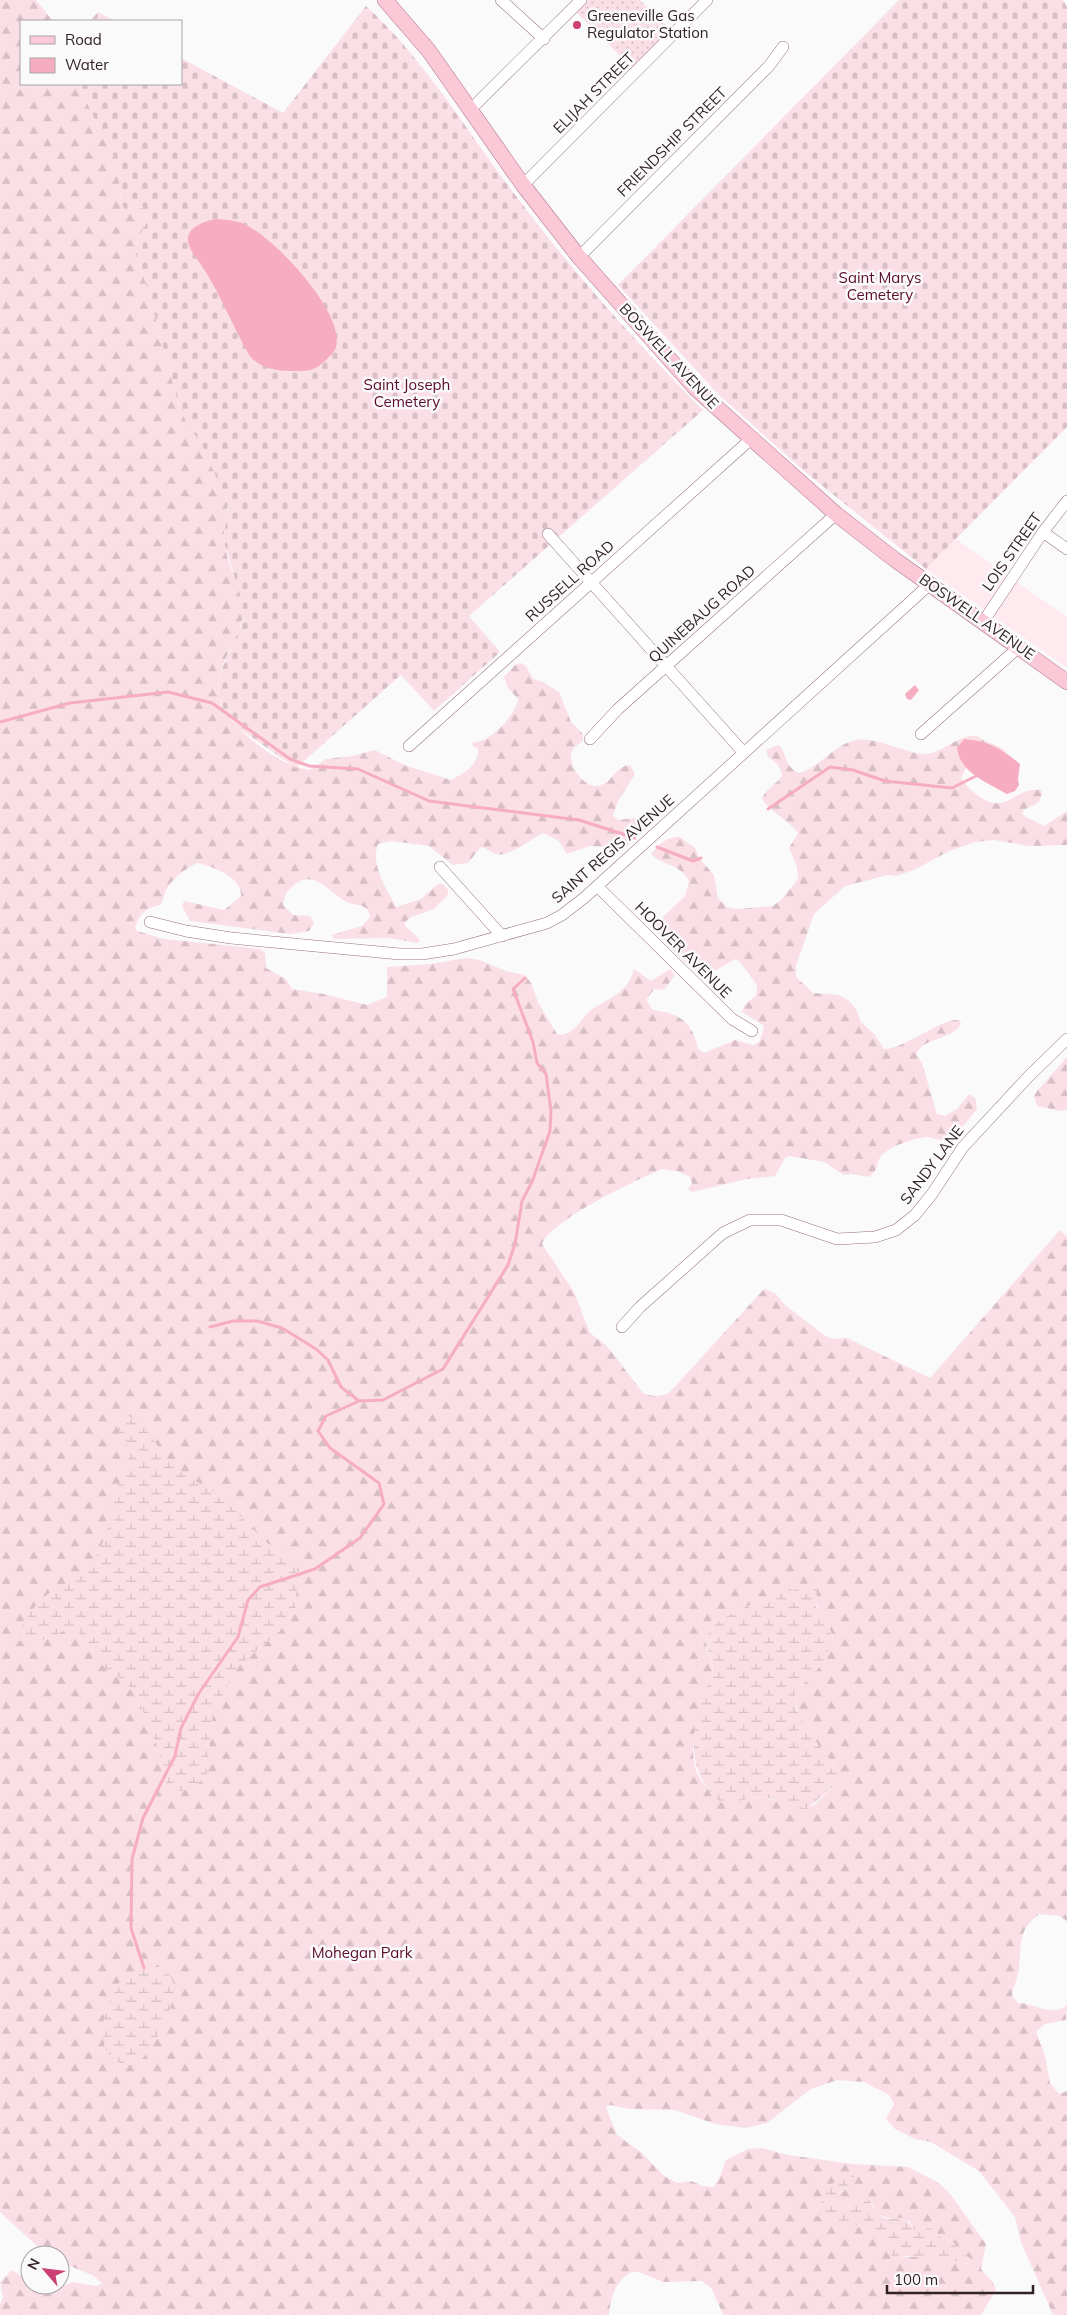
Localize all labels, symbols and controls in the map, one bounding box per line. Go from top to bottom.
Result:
place label: Greeneville Gas Regulator Station [587,6,708,42]
marker: Greeneville Gas Regulator Station [571,19,583,31]
legend [20,20,182,85]
text: Road [65,30,102,49]
street label: ELIJAH STREET [549,48,638,137]
text: Water [65,55,109,74]
street label: FRIENDSHIP STREET [613,83,730,200]
park label: Saint Marys Cemetery [839,268,921,304]
street label: BOSWELL AVENUE [616,299,723,412]
park label: Saint Joseph Cemetery [364,375,450,411]
street label: LOIS STREET [978,509,1046,595]
street label: RUSSELL ROAD [521,536,618,626]
street label: QUINEBAUG ROAD [644,561,759,667]
street label: BOSWELL AVENUE [916,569,1039,664]
street label: SAINT REGIS AVENUE [548,790,678,907]
street label: HOOVER AVENUE [631,898,736,1002]
street label: SANDY LANE [896,1121,968,1208]
park label: Mohegan Park [312,1943,413,1962]
north arrow [20,2245,70,2295]
text: N [23,2255,44,2273]
scale bar [887,2262,1033,2294]
text: 100 m [894,2270,938,2289]

